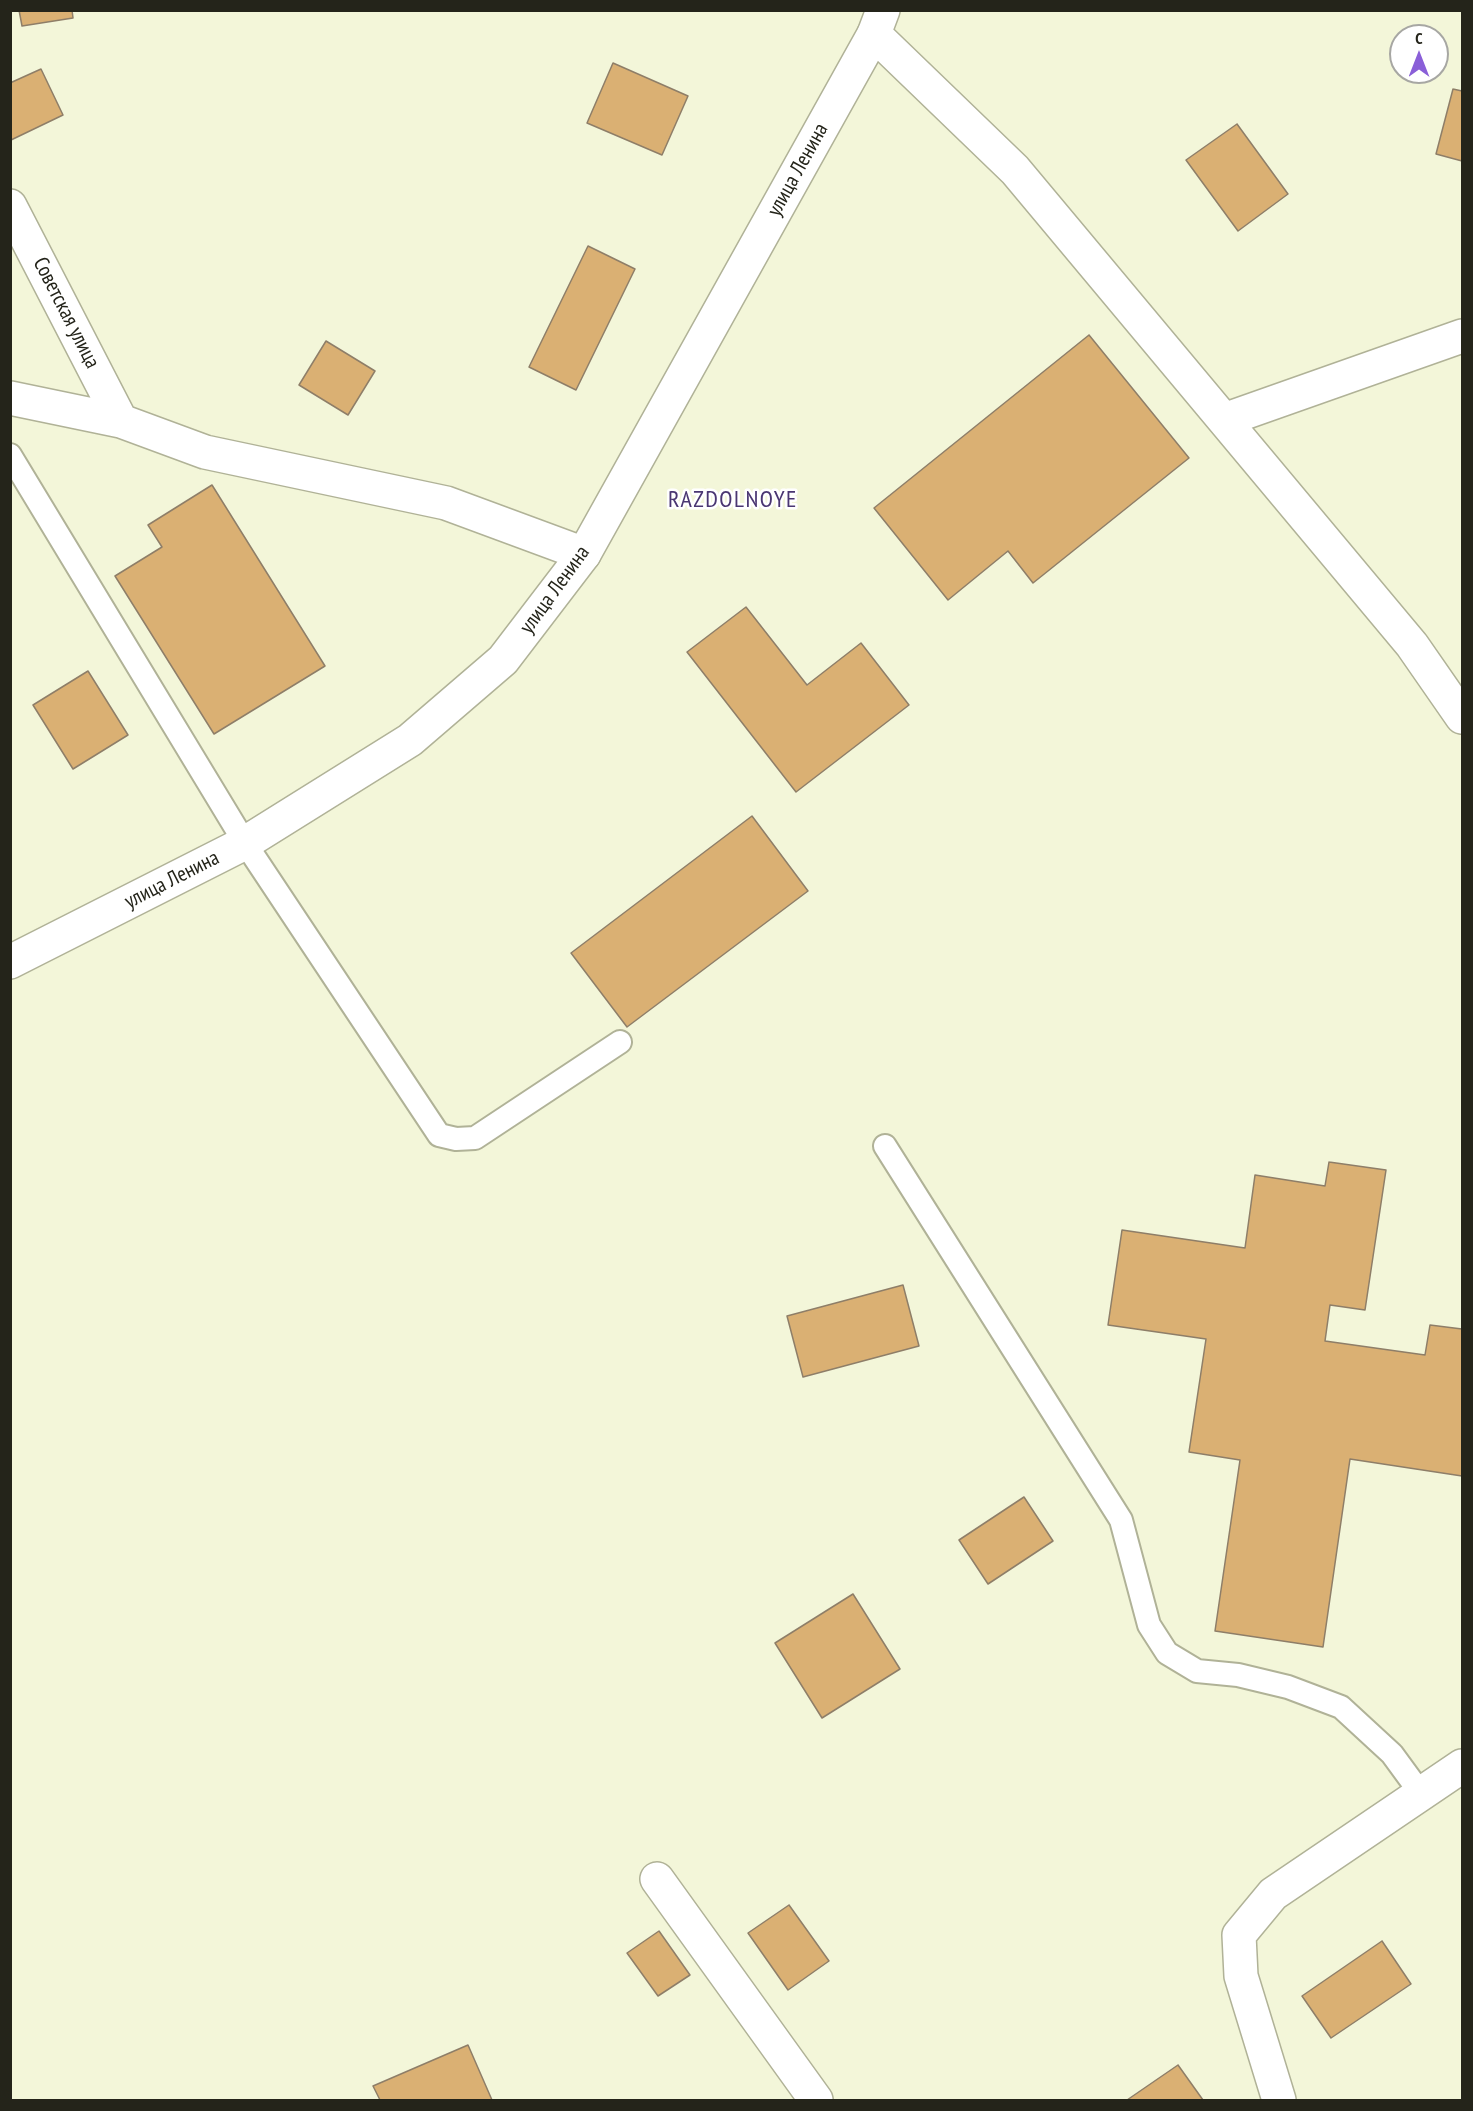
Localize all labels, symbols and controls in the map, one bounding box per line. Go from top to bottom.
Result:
north arrow [1389,24,1449,84]
text: С [1415,28,1423,48]
street label: улица Ленина [762,119,834,221]
street label: Советская улица [27,253,105,373]
district label: RAZDOLNOYE [668,486,798,514]
street label: улица Ленина [515,541,595,639]
street label: улица Ленина [121,845,223,915]

